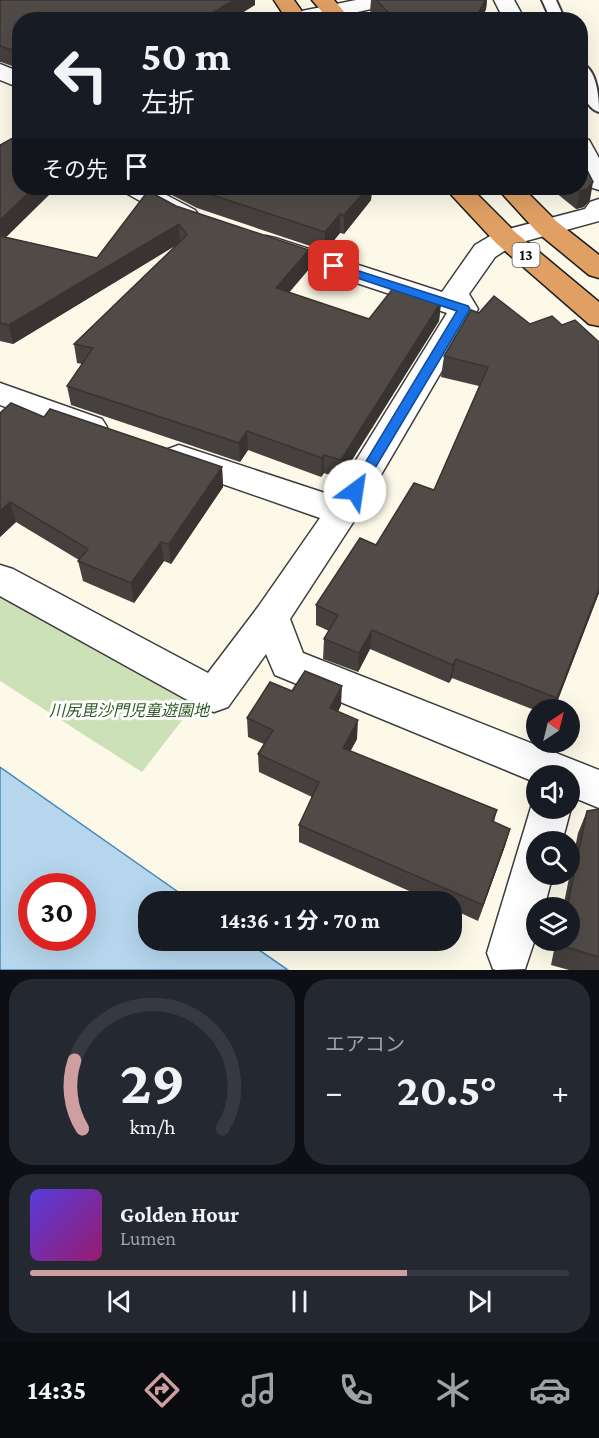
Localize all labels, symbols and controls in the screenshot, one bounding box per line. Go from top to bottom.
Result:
text: 50 m [141,32,231,79]
icon: left [42,36,120,114]
text: 左折 [141,88,195,118]
icon: arrive [120,150,153,183]
text: その先 [42,157,108,182]
pin [308,240,359,291]
road number: 13 [512,243,540,267]
icon: arrive [317,249,350,282]
position arrow [323,459,387,523]
north arrow [526,699,580,753]
map controls [526,699,580,951]
park label: 川尻毘沙門児童遊園地 [49,702,211,719]
button: sound [526,765,580,819]
button: search [526,831,580,885]
speed limit sign: 30 [18,873,96,951]
button: layers [526,897,580,951]
text: 14:36 · 1 分 · 70 m [220,908,380,933]
text: エアコン [325,1033,405,1055]
text: 29 [119,1047,185,1116]
text: 20.5° [397,1065,497,1115]
text: − [325,1073,342,1110]
text: + [552,1073,569,1110]
text: km/h [129,1115,176,1139]
text: Golden Hour [120,1202,239,1227]
text: Lumen [120,1227,176,1249]
icon: previous [103,1285,136,1318]
icon: pause [283,1285,316,1318]
icon: next [463,1285,496,1318]
icon: directions [141,1369,183,1411]
icon: music [238,1369,280,1411]
icon: phone [335,1369,377,1411]
icon: climate [432,1369,474,1411]
icon: car [529,1369,571,1411]
text: 14:35 [28,1375,86,1405]

